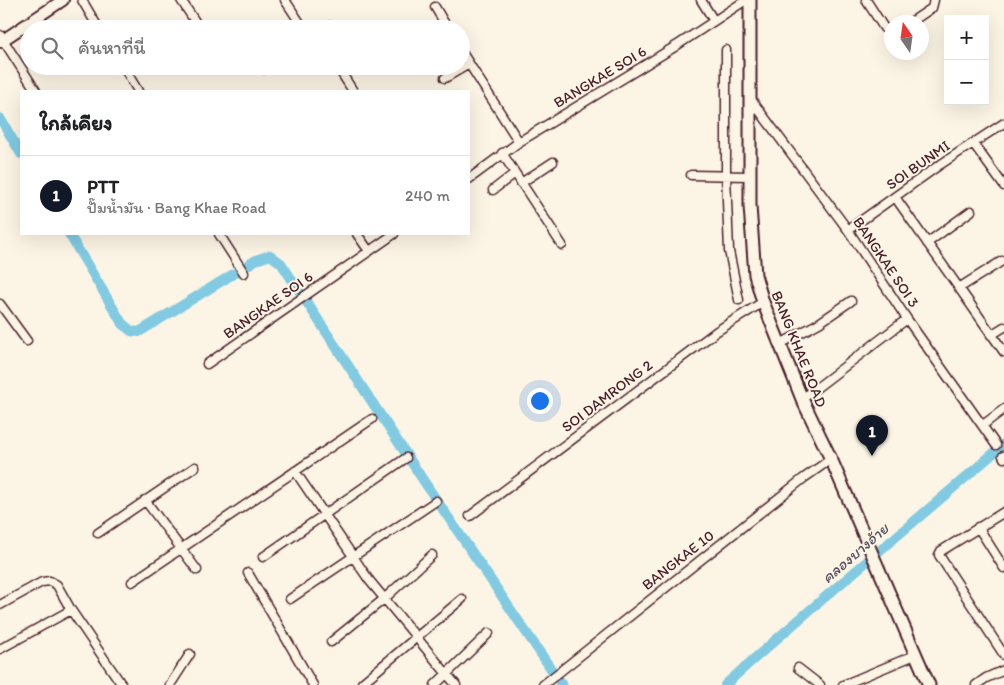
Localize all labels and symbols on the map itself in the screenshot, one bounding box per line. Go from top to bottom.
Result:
north arrow [884,15,929,60]
street label: BANGKAE SOI 6 [550,42,650,112]
street label: SOI BUNMI [883,137,953,193]
street label: BANGKAE SOI 3 [849,213,923,311]
street label: BANGKAE SOI 6 [220,267,316,343]
street label: BANG KHAE ROAD [767,288,831,410]
street label: SOI DAMRONG 2 [558,356,656,436]
your location [527,388,553,414]
pin: 1 [856,415,888,456]
water label: คลองบางอ้าย [818,518,894,587]
street label: BANGKAE 10 [638,526,718,594]

